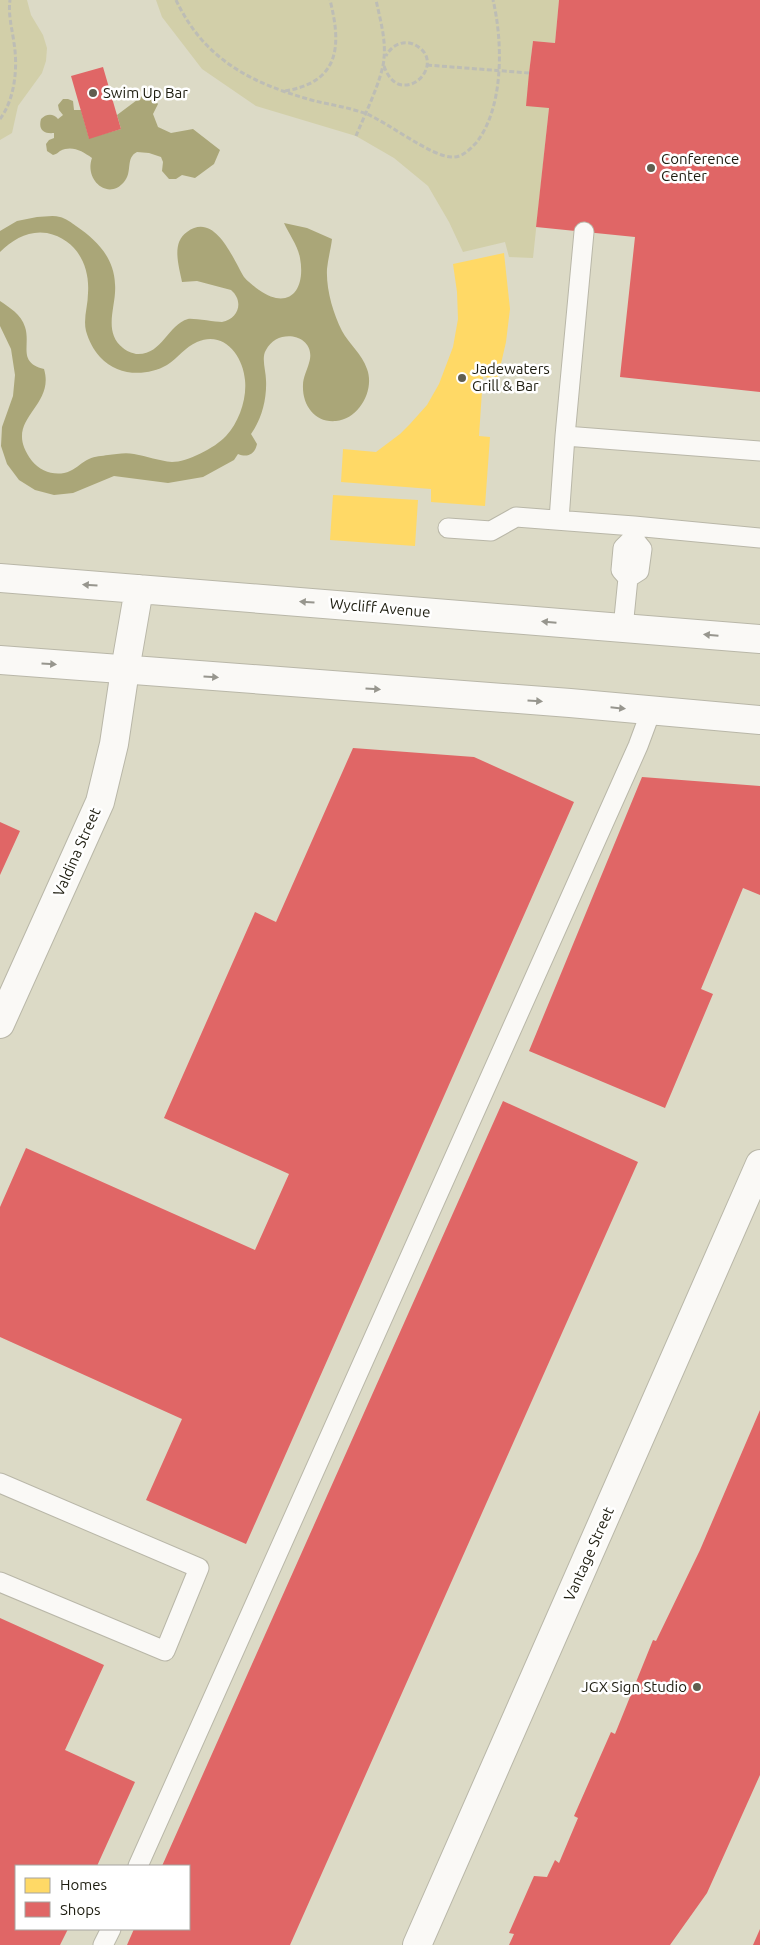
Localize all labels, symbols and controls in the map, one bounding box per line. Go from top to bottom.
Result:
place label: Swim Up Bar [103,84,188,101]
marker: Swim Up Bar [87,87,99,99]
place label: Conference Center [661,150,739,184]
marker: Conference Center [645,162,657,174]
place label: Jadewaters Grill & Bar [472,360,550,394]
marker: Jadewaters Grill & Bar [456,372,468,384]
one-way arrow [82,581,98,589]
street label: Wycliff Avenue [329,595,431,620]
one-way arrow [299,598,315,606]
one-way arrow [541,617,557,625]
one-way arrow [703,630,719,638]
one-way arrow [41,660,57,668]
one-way arrow [203,673,219,681]
one-way arrow [365,685,381,693]
one-way arrow [527,697,543,705]
one-way arrow [610,704,626,712]
street label: Valdina Street [49,805,104,899]
street label: Vantage Street [560,1504,617,1604]
place label: JGX Sign Studio [581,1678,687,1695]
marker: JGX Sign Studio [691,1681,703,1693]
legend [15,1865,190,1930]
text: Homes [60,1876,107,1893]
text: Shops [60,1901,101,1918]

